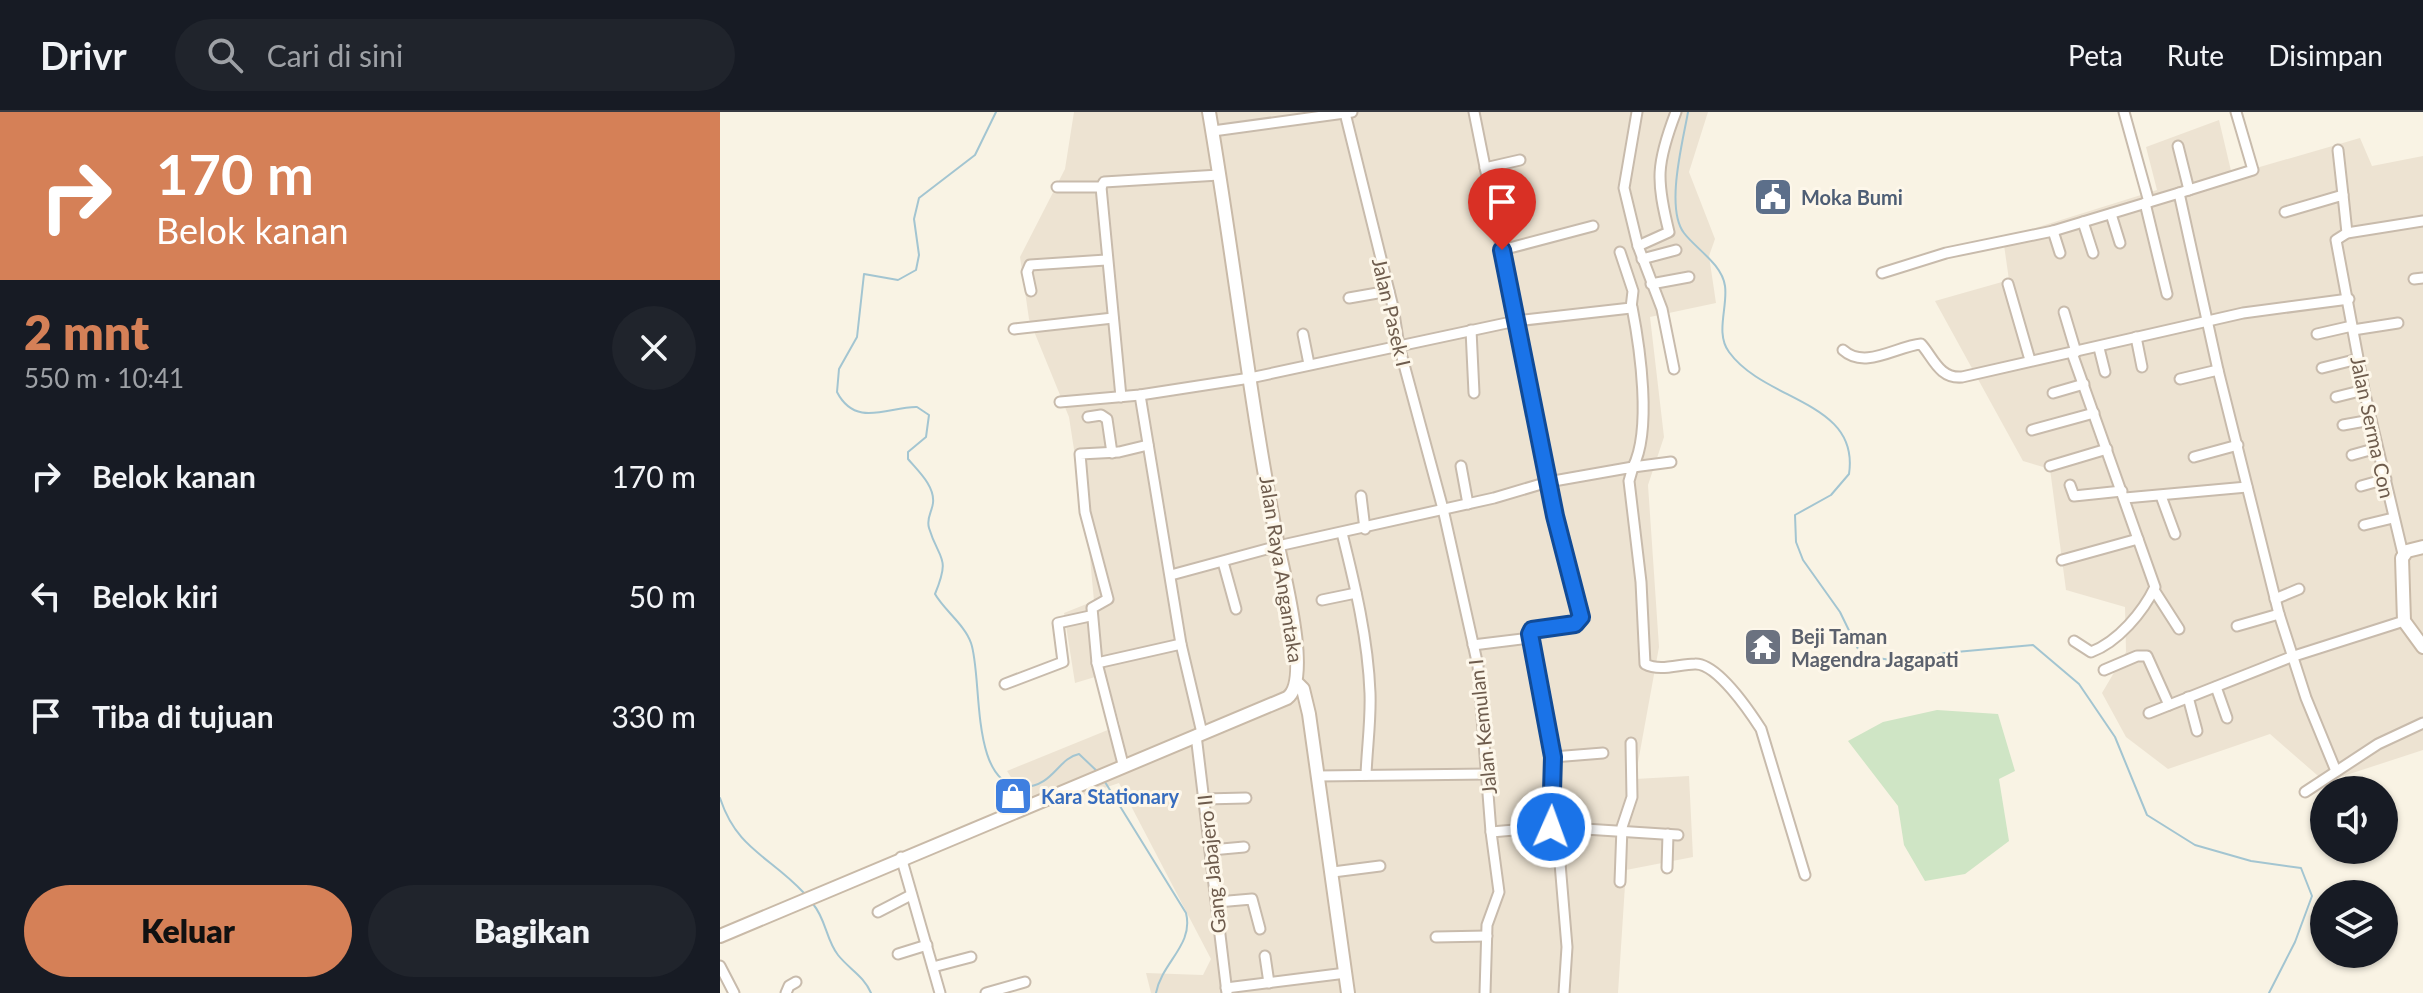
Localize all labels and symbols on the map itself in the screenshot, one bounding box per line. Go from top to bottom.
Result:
pin [1468,168,1536,250]
public building icon: Moka Bumi [1752,176,1794,218]
place label: Moka Bumi [1801,185,1903,209]
street label: Jalan Pasek I [1368,255,1416,369]
street label: Jalan Serma Con [2346,354,2400,500]
street label: Jalan Raya Angantaka [1255,474,1309,664]
place label: Beji Taman Magendra Jagapati [1791,624,1959,671]
temple icon: Beji Taman Magendra Jagapati [1742,626,1784,668]
street label: Jalan Kemulan I [1463,658,1501,796]
shop icon: Kara Stationary [992,775,1034,817]
place label: Kara Stationary [1041,784,1179,808]
position arrow [1509,785,1593,869]
street label: Gang Jabajero II [1192,793,1230,935]

